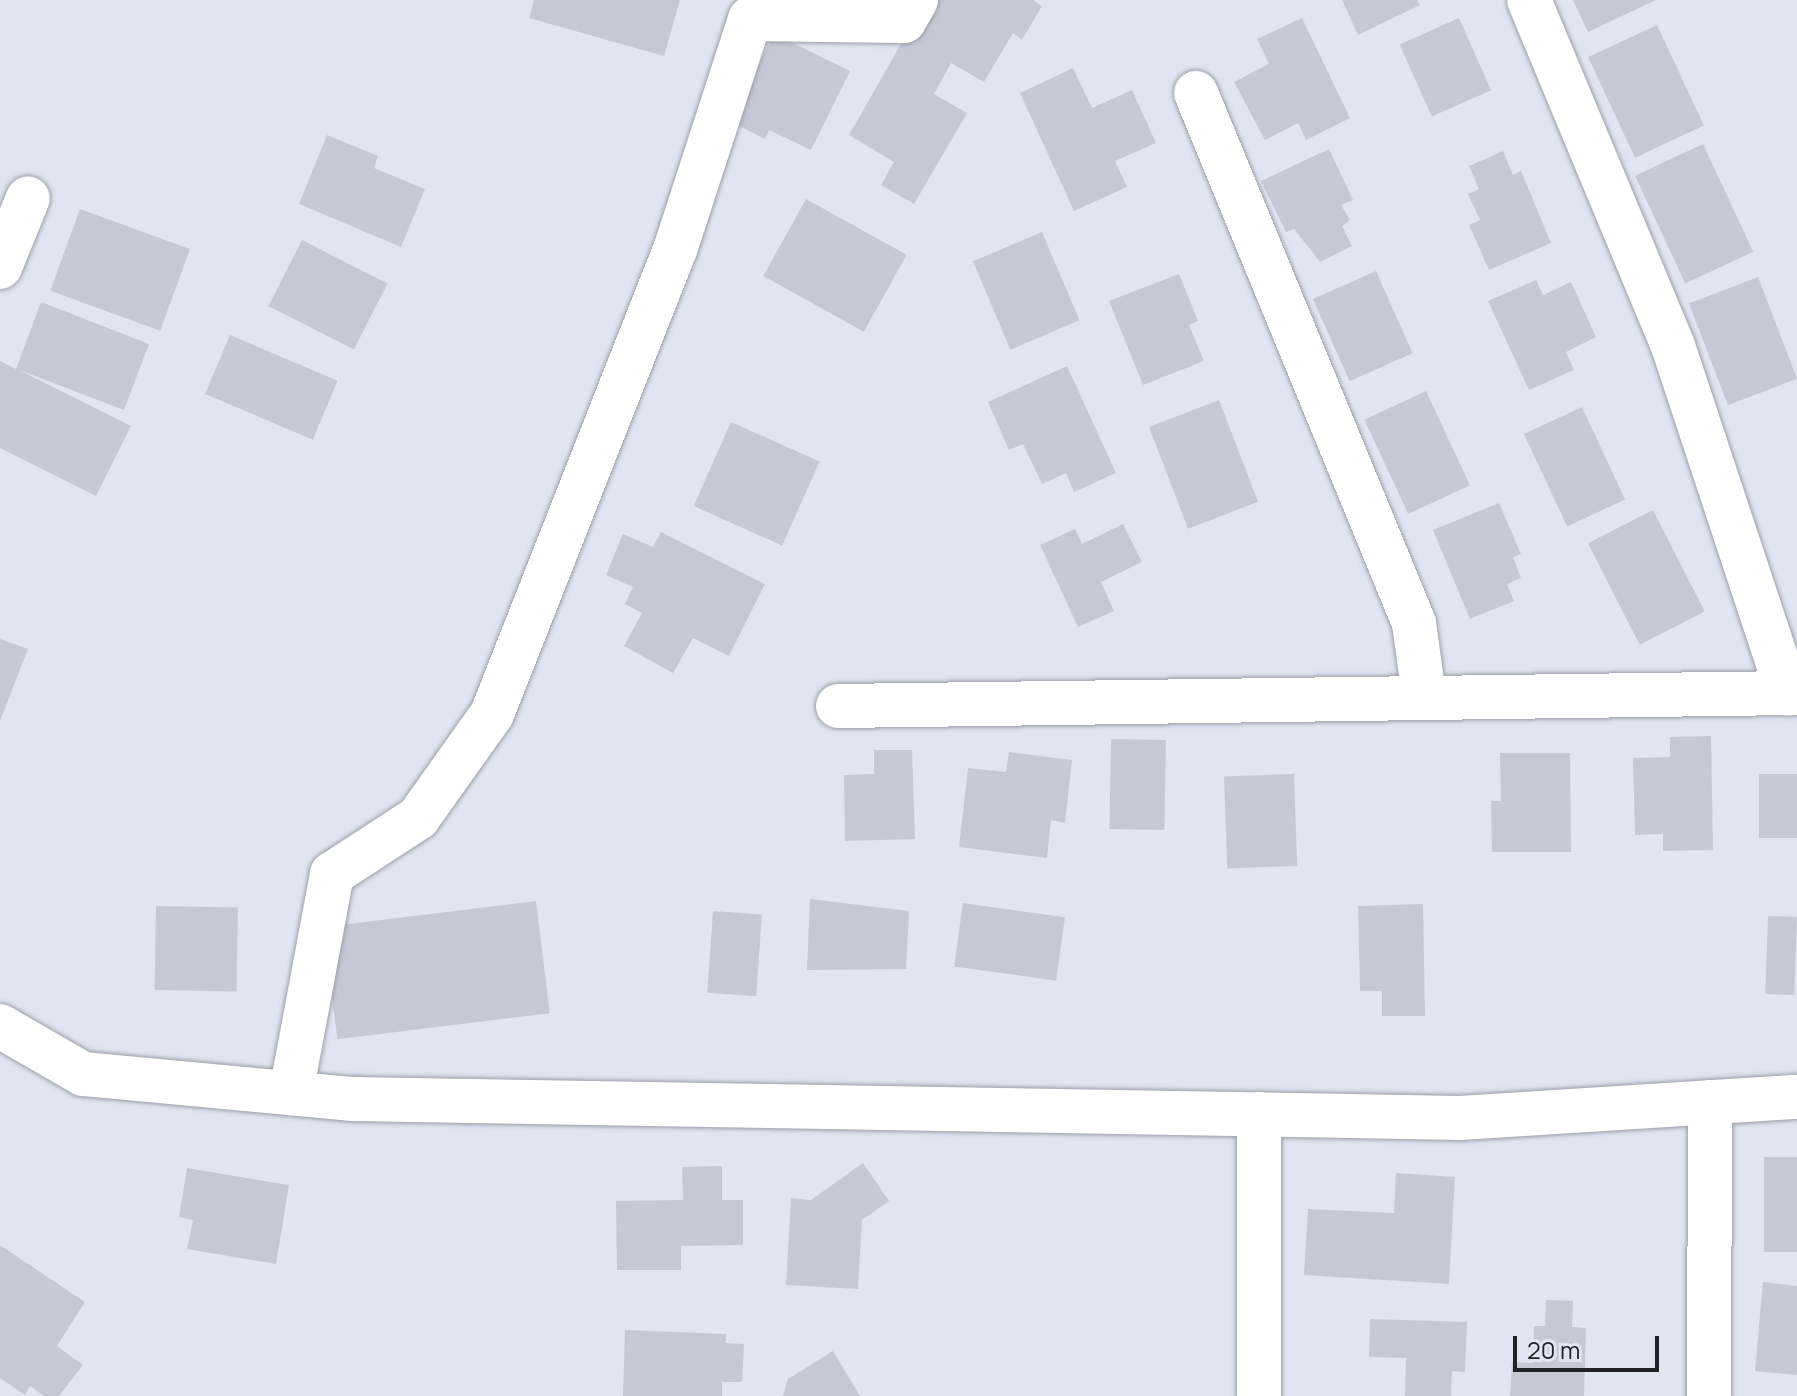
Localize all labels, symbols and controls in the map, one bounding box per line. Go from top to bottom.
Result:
scale bar [1517,1320,1663,1370]
text: 20 m [1527,1333,1580,1366]

